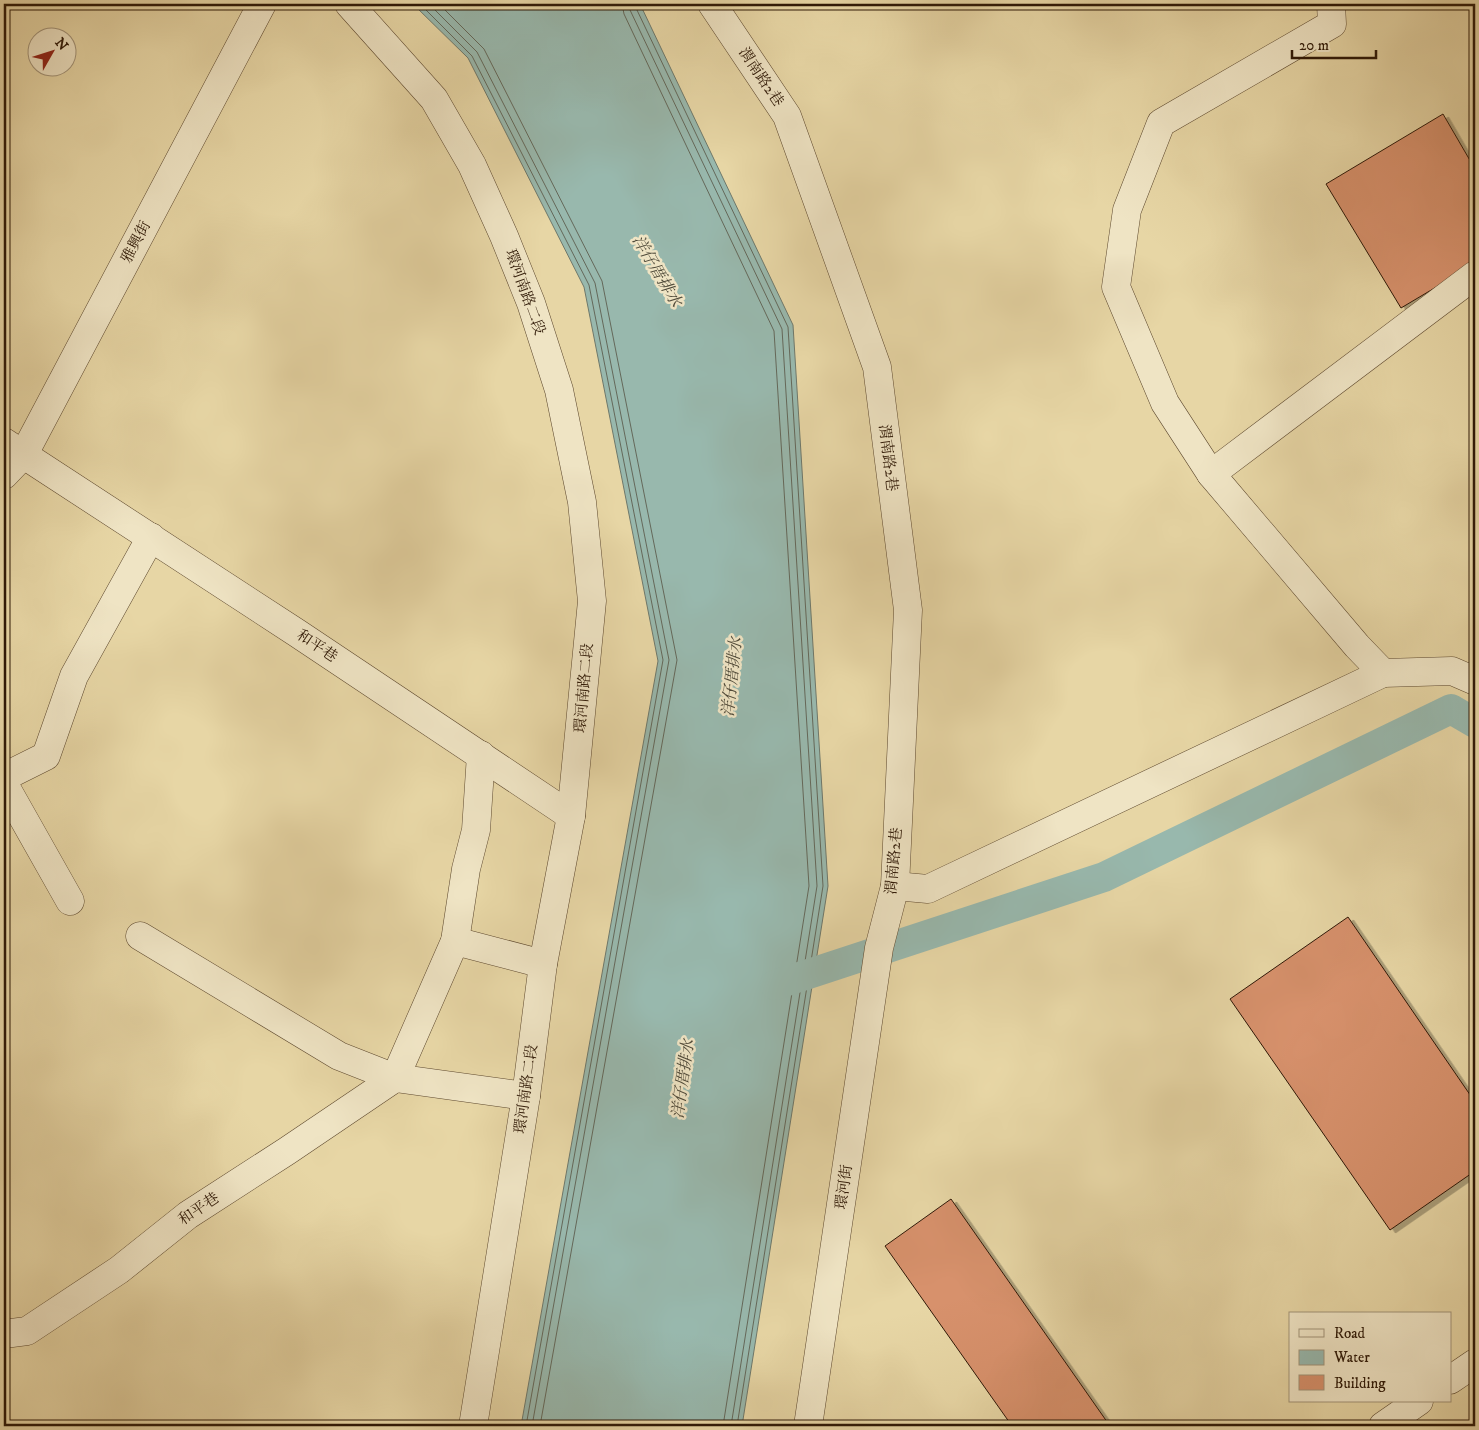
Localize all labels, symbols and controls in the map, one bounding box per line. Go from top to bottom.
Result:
north arrow [28,28,78,78]
scale bar [1292,28,1375,60]
text: N [51,34,72,55]
text: 20 m [1299,36,1329,55]
street label: 渭南路2巷 [734,44,788,110]
street label: 雅興街 [117,218,155,266]
water label: 洋仔厝排水 [628,232,687,312]
street label: 環河南路二段 [501,246,549,338]
street label: 渭南路2巷 [874,423,902,493]
street label: 和平巷 [293,626,341,666]
water label: 洋仔厝排水 [718,634,746,718]
street label: 環河南路二段 [571,642,597,734]
street label: 渭南路2巷 [882,827,906,895]
water label: 洋仔厝排水 [668,1036,699,1120]
street label: 環河南路二段 [510,1043,542,1135]
street label: 環河街 [831,1163,857,1211]
street label: 和平巷 [175,1189,223,1229]
legend [1289,1312,1452,1402]
text: Road [1334,1324,1366,1343]
text: Water [1333,1348,1370,1367]
text: Building [1334,1374,1386,1393]

